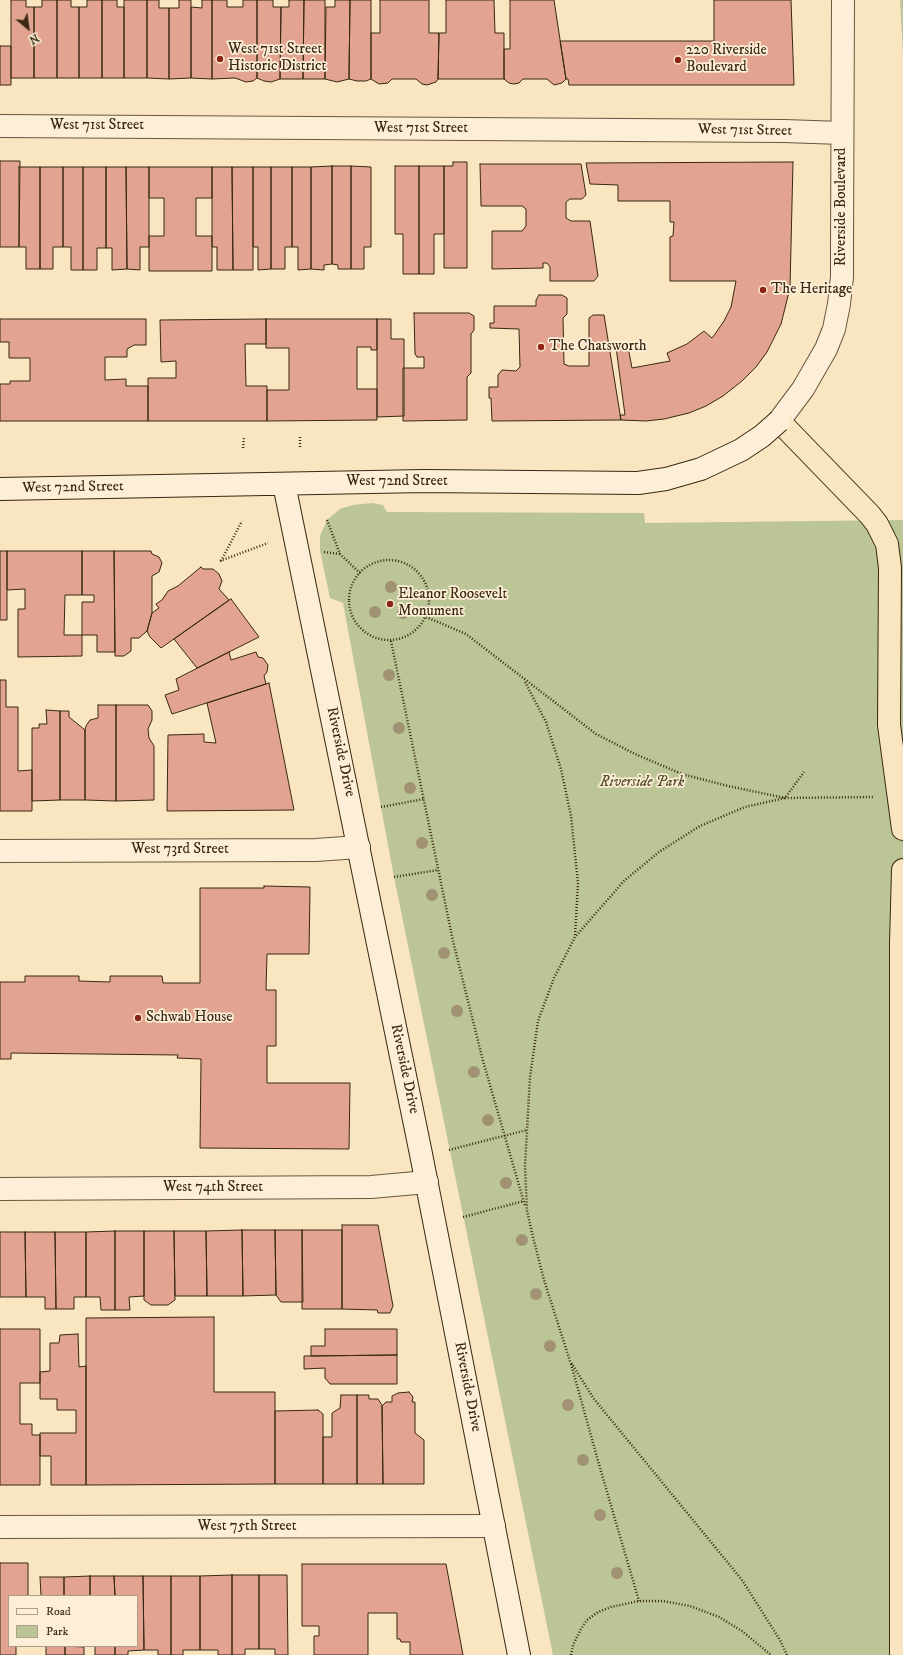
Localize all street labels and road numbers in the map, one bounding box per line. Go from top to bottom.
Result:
street label: West 71st Street [50,117,144,135]
street label: West 71st Street [374,120,468,138]
street label: West 71st Street [698,121,792,141]
street label: Riverside Boulevard [833,148,851,266]
street label: West 72nd Street [346,473,448,491]
street label: West 72nd Street [22,478,124,498]
street label: Riverside Drive [322,705,358,799]
street label: West 73rd Street [131,841,229,859]
street label: Riverside Drive [386,1022,422,1116]
street label: West 74th Street [163,1179,263,1197]
street label: Riverside Drive [449,1340,485,1434]
street label: West 75th Street [198,1518,296,1536]

